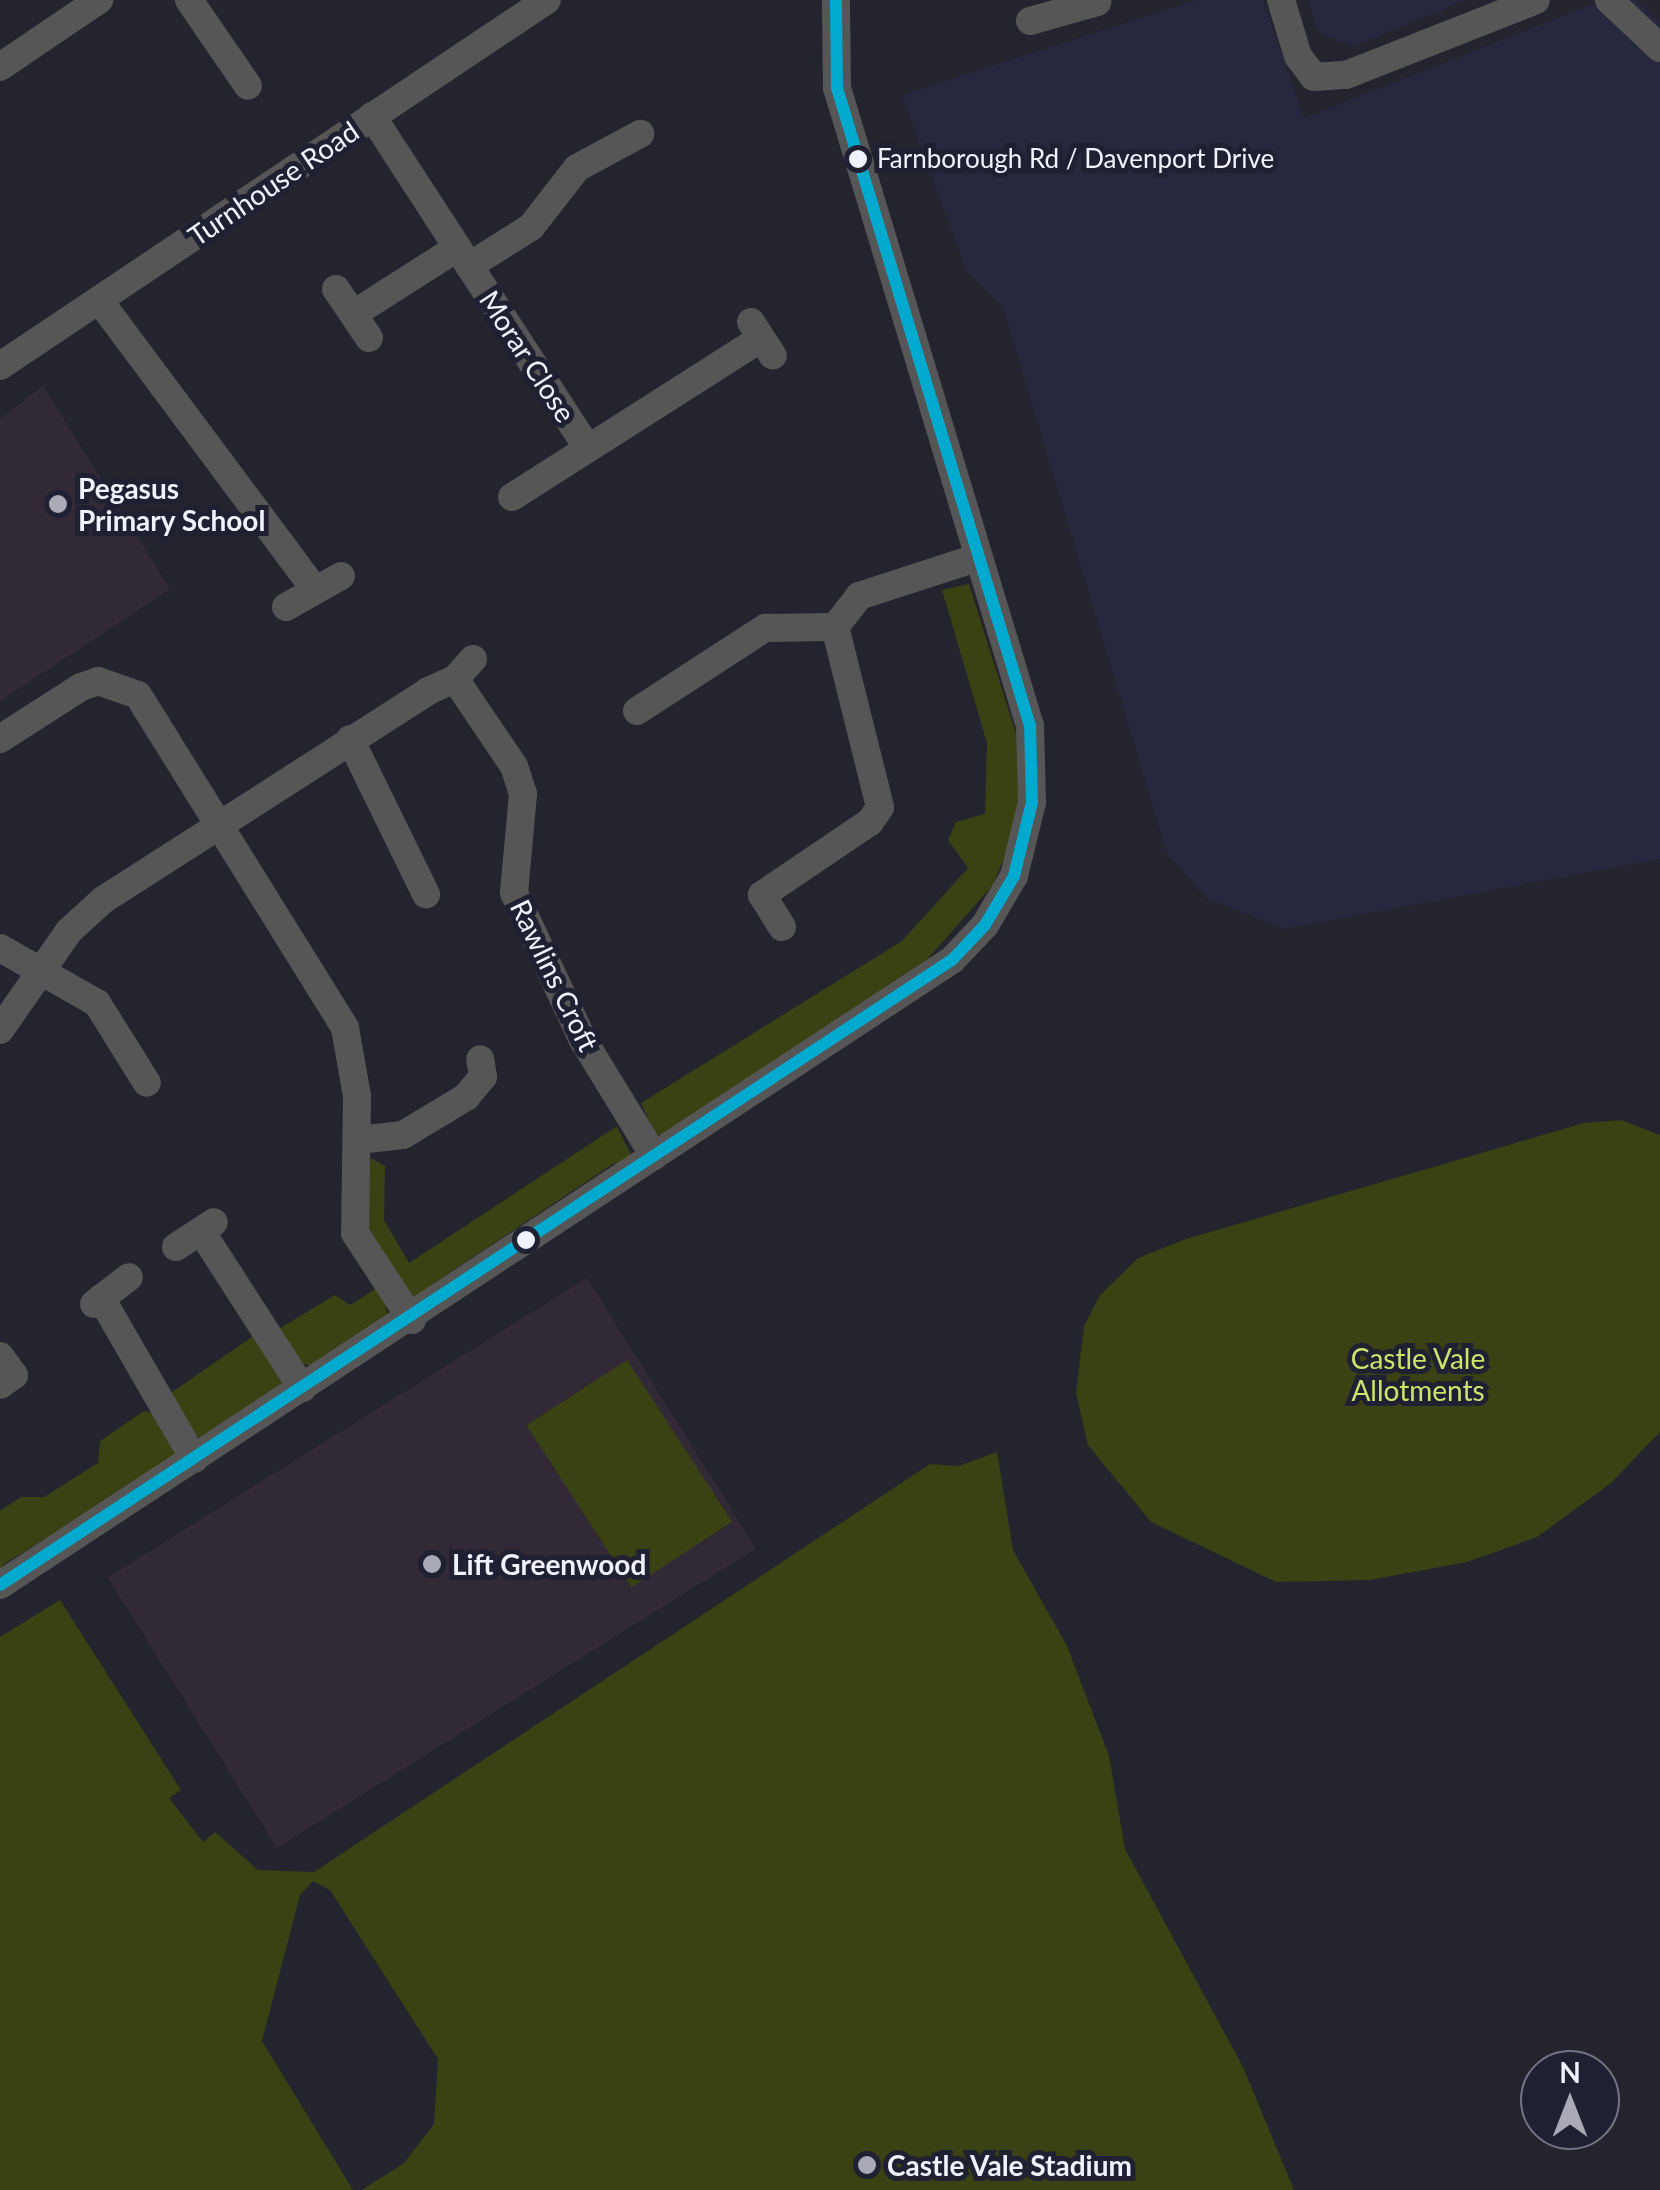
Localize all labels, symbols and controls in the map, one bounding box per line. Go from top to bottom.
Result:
street label: Turnhouse Road [181,114,365,252]
place label: Farnborough Rd / Davenport Drive [877,143,1274,175]
marker: Farnborough Rd / Davenport Drive [848,149,868,169]
street label: Morar Close [473,284,583,428]
place label: Pegasus Primary School [78,471,266,537]
marker: Pegasus Primary School [47,493,69,515]
street label: Rawlins Croft [504,894,606,1056]
unlabelled marker [516,1230,536,1250]
park label: Castle Vale Allotments [1350,1341,1486,1407]
place label: Lift Greenwood [452,1547,646,1581]
marker: Lift Greenwood [421,1553,443,1575]
north arrow [1520,2050,1620,2150]
text: N [1559,2055,1581,2089]
place label: Castle Vale Stadium [887,2148,1133,2182]
marker: Castle Vale Stadium [856,2154,878,2176]

